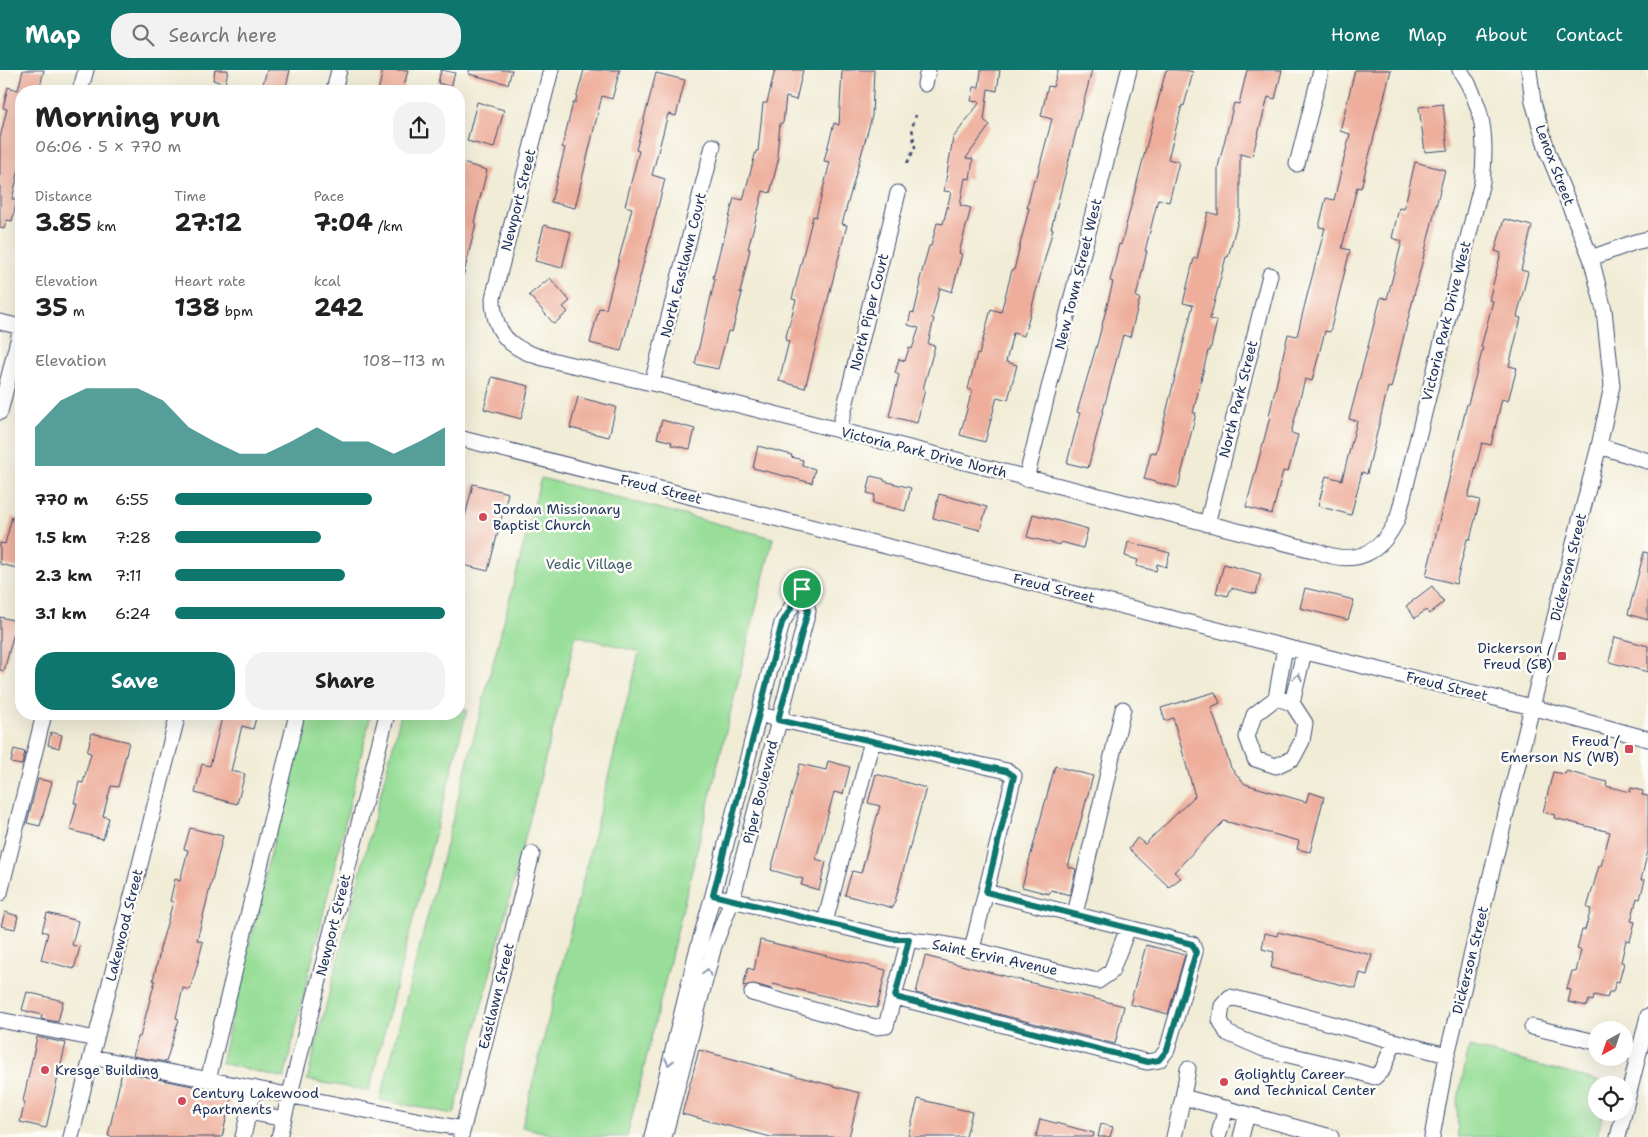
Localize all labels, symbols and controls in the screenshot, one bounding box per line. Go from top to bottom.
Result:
search box [111,13,461,58]
text: Map [25,19,81,51]
icon: search [129,21,157,49]
text: Search here [169,23,277,48]
text: Home [1331,23,1380,47]
text: Map [1408,23,1447,47]
text: About [1475,23,1528,47]
text: Contact [1556,23,1623,47]
text: Morning run [35,98,220,136]
button: share [393,102,445,154]
street label: Lenox Street [1531,122,1579,208]
text: 06:06 · 5 × 770 m [35,136,181,157]
street label: Newport Street [497,147,539,253]
text: Distance [35,187,92,205]
text: Time [174,187,206,205]
text: Pace [314,187,344,205]
street label: North Eastlawn Court [656,190,710,340]
street label: New Town Street West [1050,197,1106,351]
text: 3.85 [35,205,92,239]
text: 27:12 [174,205,242,239]
text: 7:04 [314,205,373,239]
text: km [92,217,116,235]
text: /km [373,217,403,235]
street label: Victoria Park Drive West [1417,239,1475,403]
street label: North Piper Court [846,251,892,373]
text: Elevation [35,272,98,290]
text: Heart rate [174,272,246,290]
text: kcal [314,272,341,290]
text: 35 [35,290,68,324]
text: 138 [174,290,220,324]
text: 242 [314,290,364,324]
text: m [68,302,85,320]
text: bpm [220,302,253,320]
street label: North Park Street [1215,338,1261,460]
text: Elevation [35,350,107,371]
text: 108–113 m [363,350,445,371]
street label: Victoria Park Drive North [839,423,1009,481]
street label: Freud Street [618,470,704,508]
text: 770 m [35,489,88,510]
text: 6:55 [115,489,149,510]
place label: Jordan Missionary Baptist Church [493,500,620,534]
marker: Jordan Missionary Baptist Church [477,511,489,523]
street label: Dickerson Street [1546,511,1590,623]
text: 1.5 km [35,527,87,548]
text: 7:28 [115,527,151,548]
park label: Vedic Village [545,555,633,573]
text: 2.3 km [35,565,92,586]
text: 7:11 [115,565,142,586]
pin [781,568,823,610]
street label: Freud Street [1011,569,1097,607]
icon: arrive [788,575,816,603]
text: 3.1 km [35,603,86,624]
text: 6:24 [115,603,151,624]
place label: Dickerson / Freud (SB) [1477,639,1553,673]
marker: Dickerson / Freud (SB) [1556,650,1568,662]
button: Save [35,652,235,710]
button: Share [245,652,445,710]
street label: Freud Street [1404,667,1490,705]
one-way arrow [1292,673,1303,682]
place label: Freud / Emerson NS (WB) [1500,732,1620,766]
street label: Piper Boulevard [738,738,782,846]
marker: Freud / Emerson NS (WB) [1623,743,1635,755]
street label: Lakewood Street [101,867,147,983]
street label: Newport Street [312,872,354,978]
street label: Dickerson Street [1448,904,1492,1016]
street label: Saint Ervin Avenue [930,935,1060,979]
street label: Eastlawn Street [474,941,518,1051]
one-way arrow [701,969,711,977]
north arrow [1588,1021,1632,1066]
map controls [1588,1021,1633,1121]
one-way arrow [664,1058,675,1067]
place label: Kresge Building [55,1061,159,1079]
marker: Kresge Building [39,1064,51,1076]
place label: Golightly Career and Technical Center [1234,1065,1377,1099]
marker: Golightly Career and Technical Center [1218,1076,1230,1088]
button: locate [1588,1076,1633,1121]
place label: Century Lakewood Apartments [192,1084,319,1118]
marker: Century Lakewood Apartments [176,1095,188,1107]

